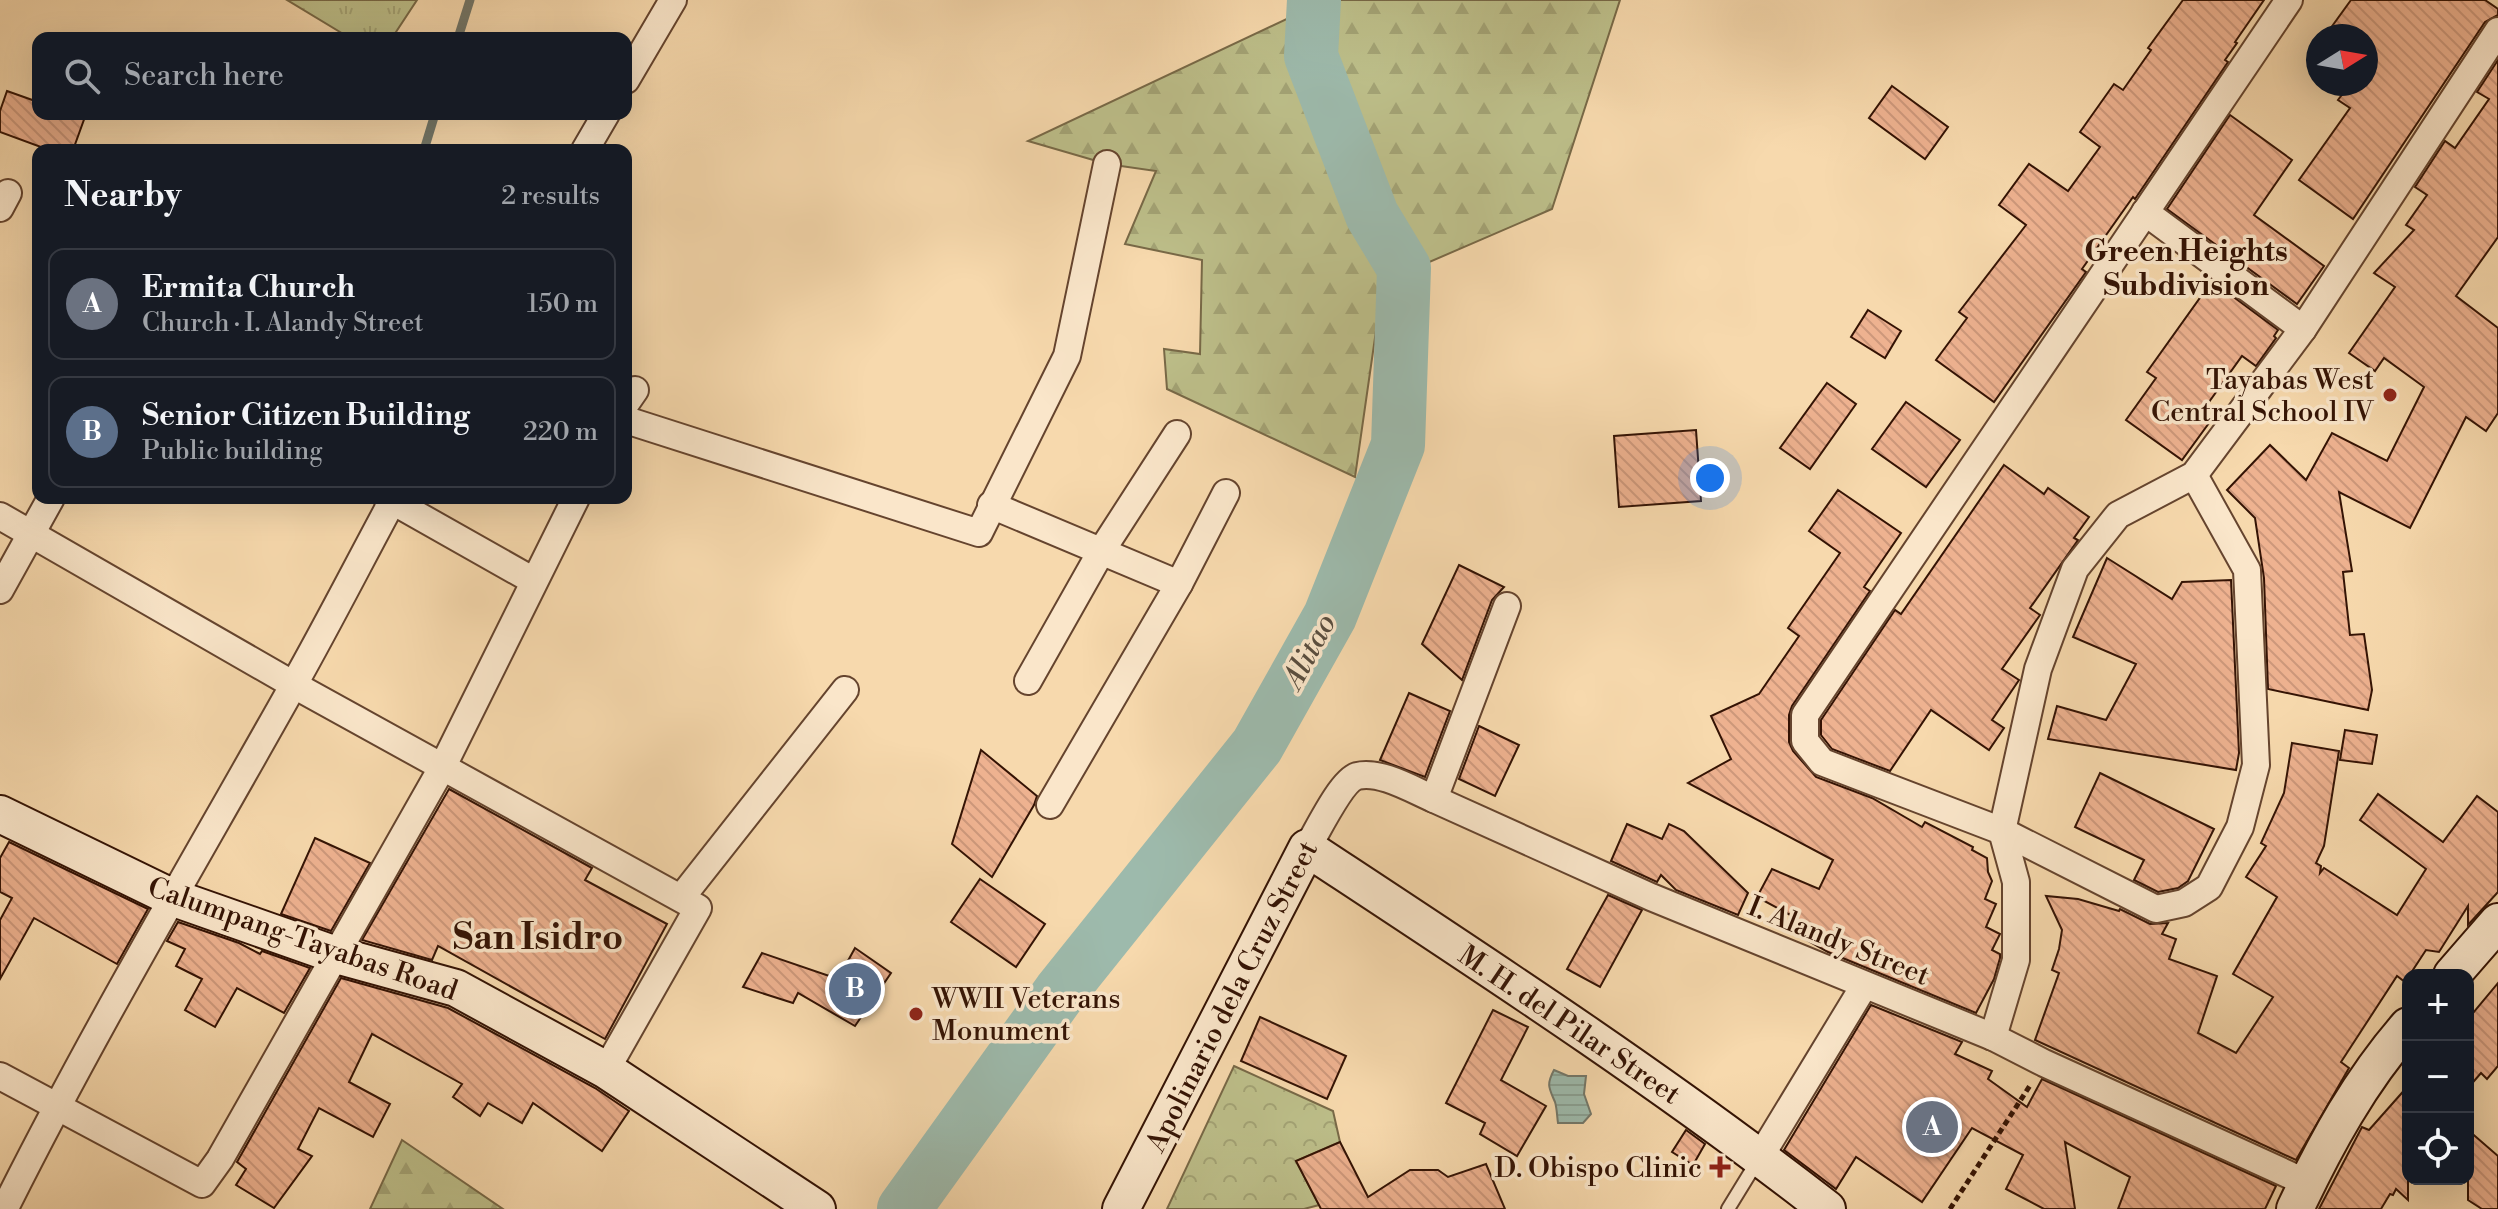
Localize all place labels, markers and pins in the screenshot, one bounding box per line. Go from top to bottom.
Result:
place label: Tayabas West Central School IV [2151,363,2375,430]
marker: Tayabas West Central School IV [2381,386,2399,404]
pin: B [829,959,881,1019]
place label: WWII Veterans Monument [931,982,1121,1049]
marker: WWII Veterans Monument [907,1005,925,1023]
pin: A [1906,1097,1958,1157]
place label: D. Obispo Clinic [1494,1151,1702,1186]
marker: D. Obispo Clinic [1709,1156,1731,1178]

